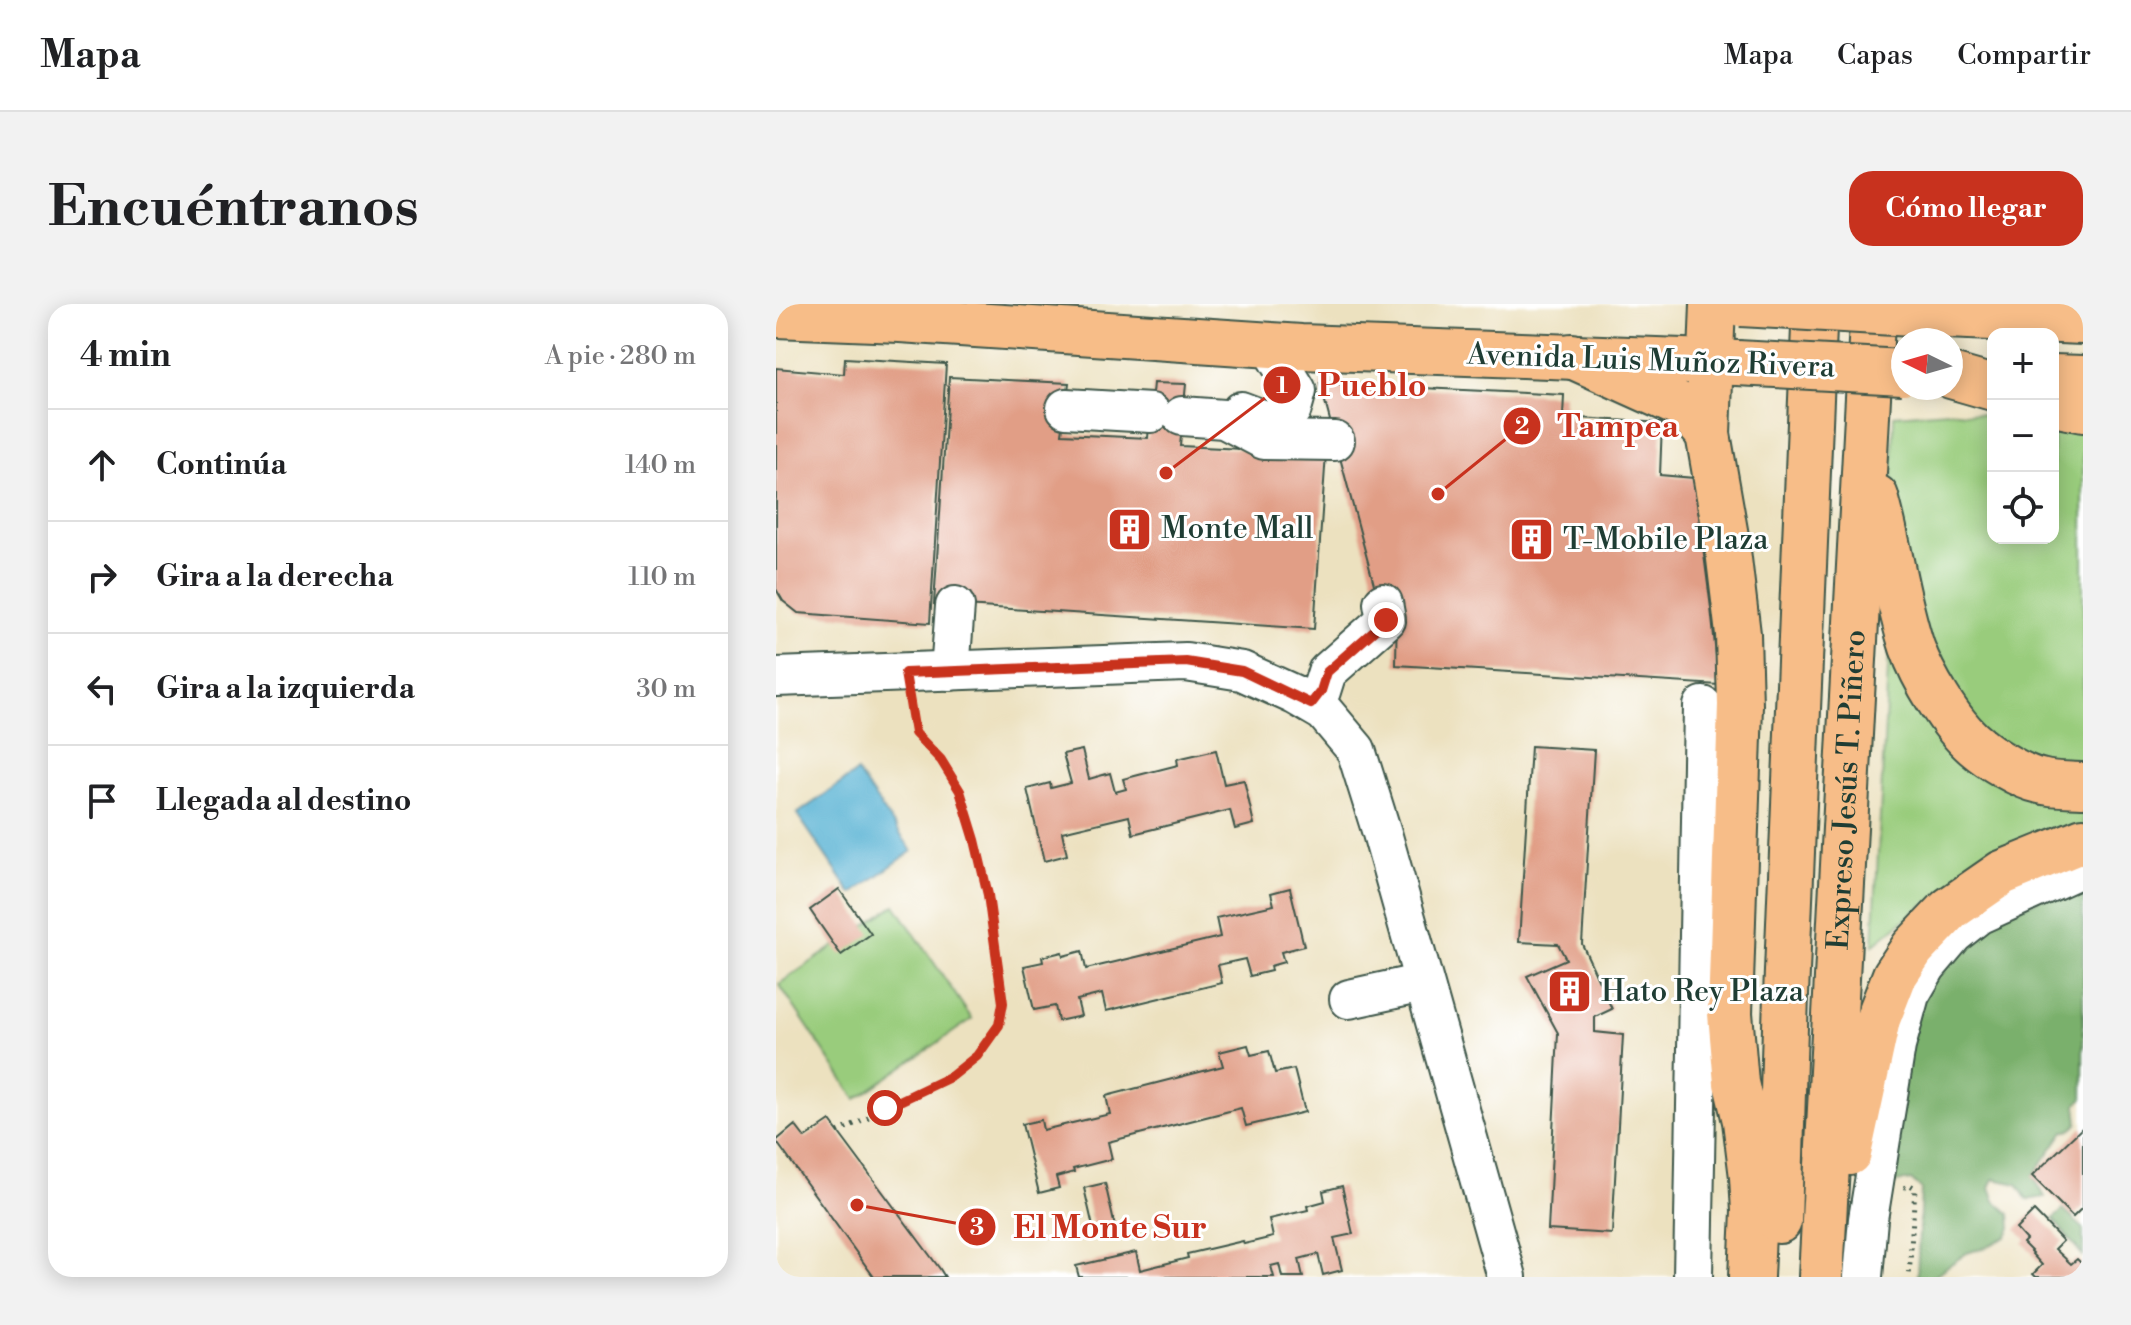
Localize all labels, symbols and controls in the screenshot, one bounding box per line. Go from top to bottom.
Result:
text: Mapa [40,32,140,79]
text: Mapa [1724,38,1793,73]
text: Capas [1837,38,1913,73]
text: Compartir [1957,38,2091,73]
button: Cómo llegar [1849,171,2083,246]
text: Encuéntranos [48,173,419,243]
north arrow [1891,328,1963,400]
map controls [1987,328,2059,544]
button: + [1987,328,2059,400]
text: 4 min [80,335,171,377]
street label: Avenida Luis Muñoz Rivera [1465,336,1837,386]
text: A pie · 280 m [545,340,696,372]
callout: Pueblo [1262,357,1443,413]
text: Pueblo [1317,366,1427,406]
text: 1 [1276,371,1288,401]
callout: Tampea [1502,398,1695,454]
button: − [1987,400,2059,472]
text: Tampea [1557,407,1680,447]
text: 2 [1515,412,1530,442]
icon: ahead [80,443,124,487]
text: Continúa [156,446,287,484]
text: 140 m [625,449,696,481]
button: locate [1987,472,2059,544]
building icon: Monte Mall [1106,505,1154,553]
place label: Monte Mall [1161,510,1314,548]
building icon: T-Mobile Plaza [1508,516,1556,564]
place label: T-Mobile Plaza [1563,521,1769,559]
icon: right [80,555,124,599]
text: Gira a la derecha [156,558,393,596]
text: 110 m [628,561,696,593]
route end [1368,602,1404,638]
street label: Expreso Jesús T. Piñero [1820,629,1875,951]
icon: left [80,667,124,711]
text: Gira a la izquierda [156,670,415,708]
text: 30 m [636,673,696,705]
icon: arrive [80,779,124,823]
text: Llegada al destino [156,782,411,820]
building icon: Hato Rey Plaza [1546,968,1594,1016]
place label: Hato Rey Plaza [1601,973,1805,1011]
route start [867,1090,903,1126]
callout: El Monte Sur [957,1199,1223,1255]
text: El Monte Sur [1013,1208,1207,1248]
text: 3 [970,1213,984,1243]

